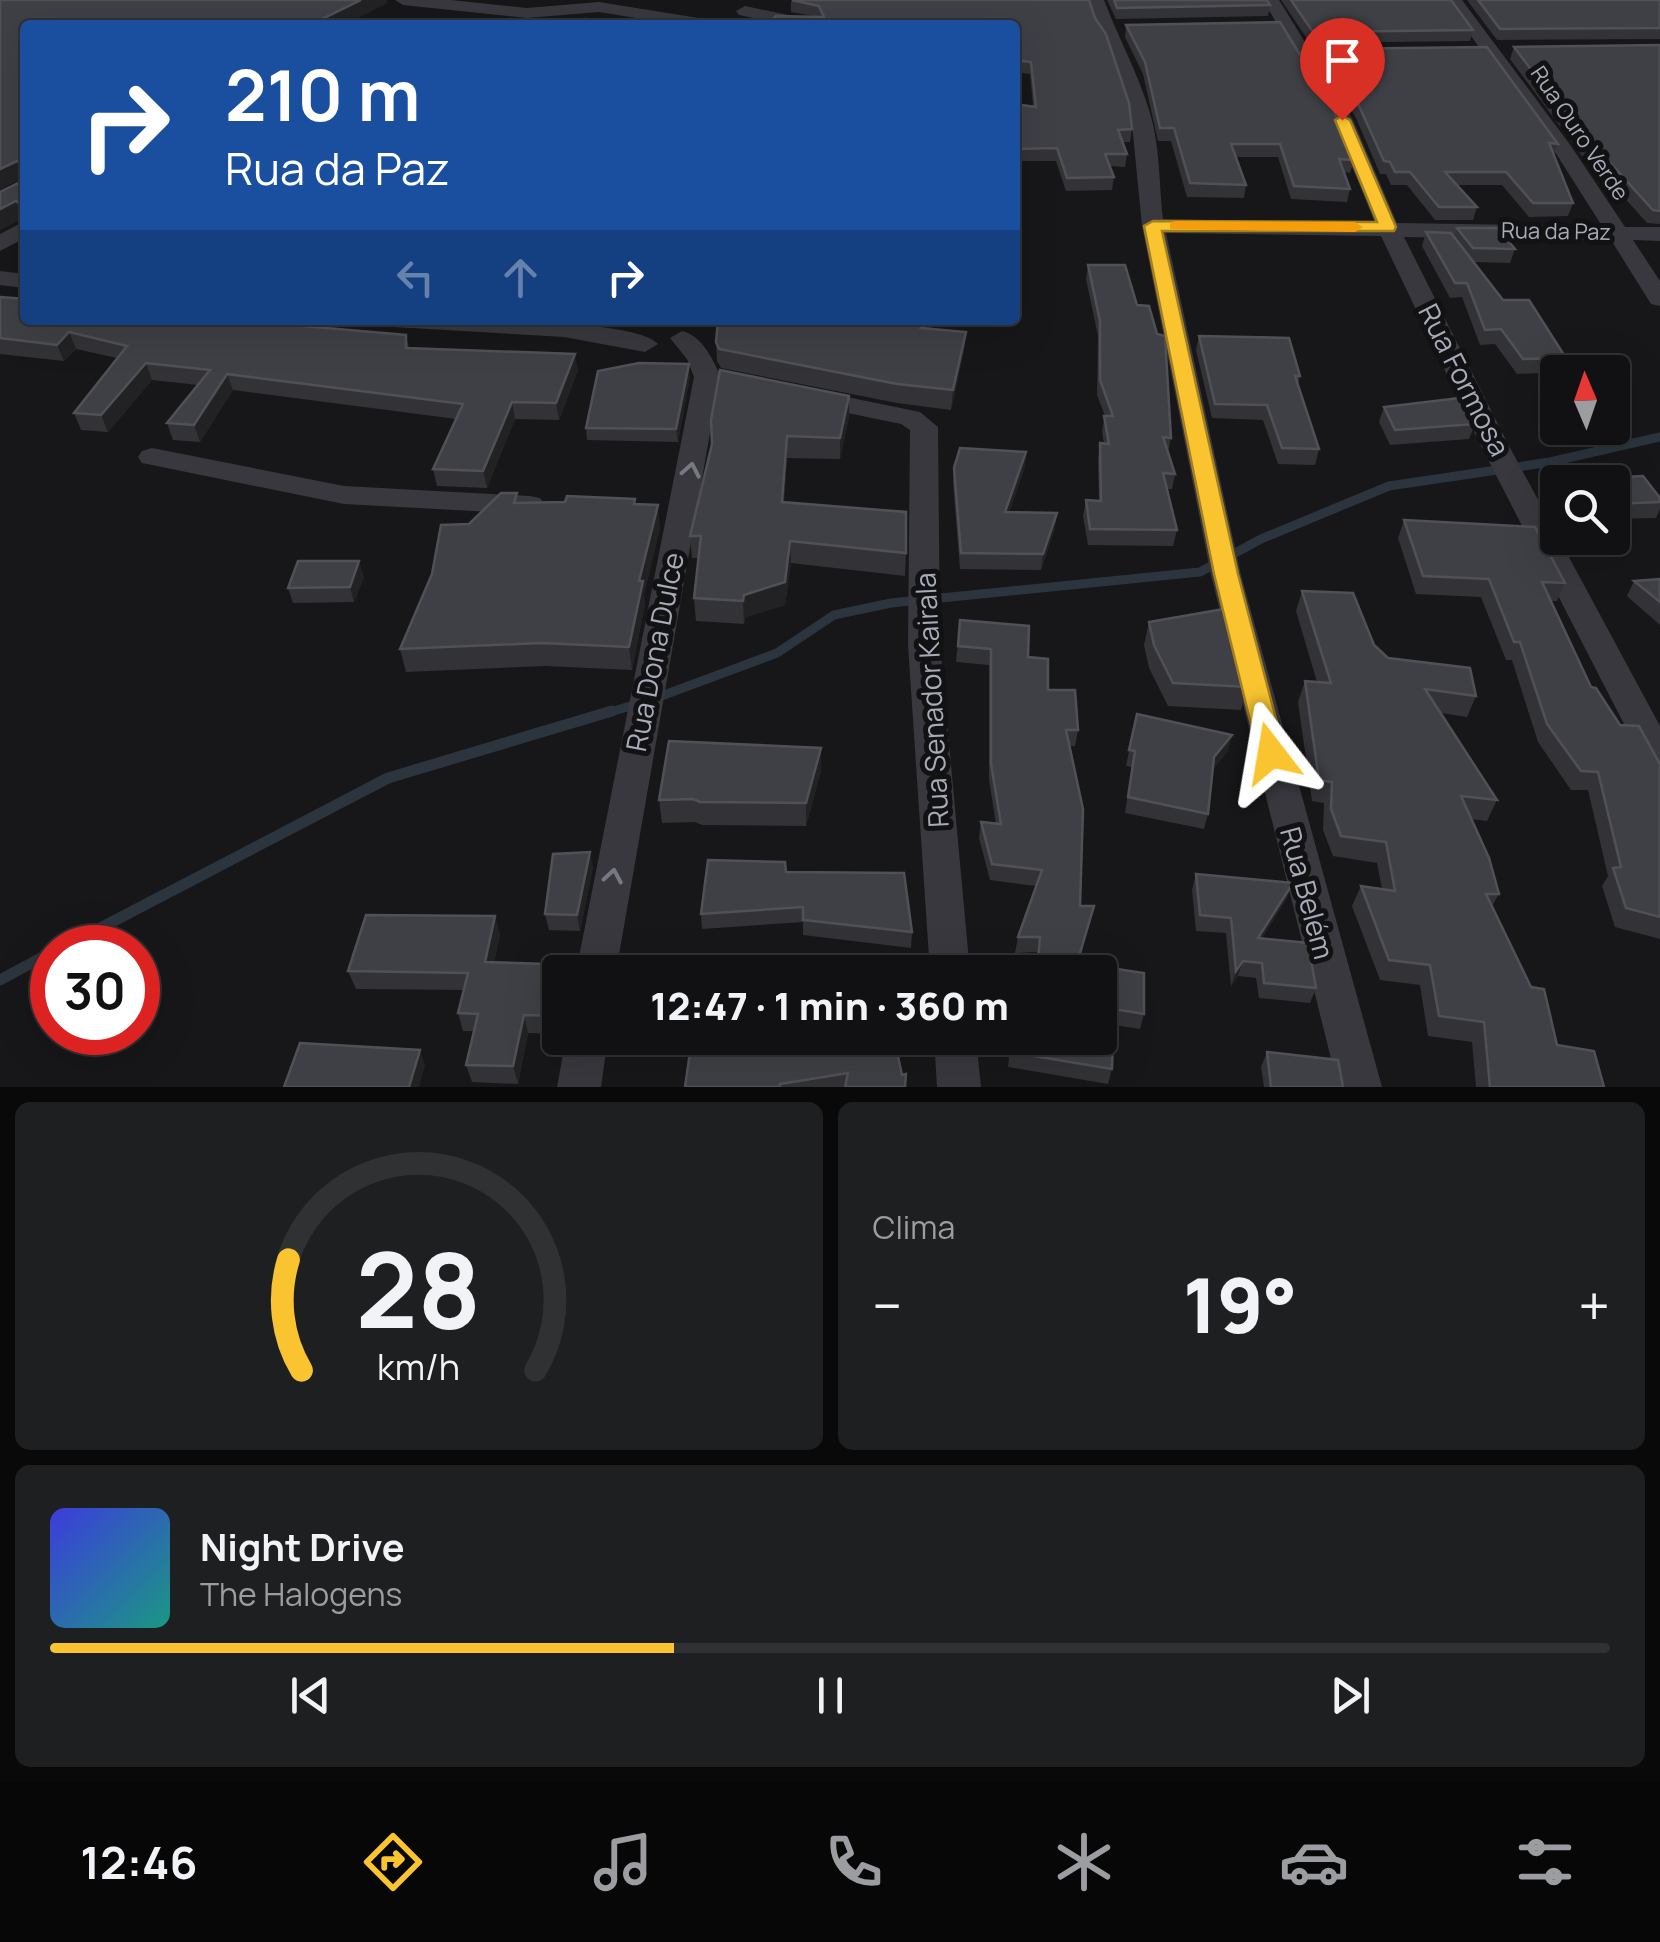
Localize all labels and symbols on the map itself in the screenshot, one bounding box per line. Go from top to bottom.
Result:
pin [1300,18,1385,121]
street label: Rua Ouro Verde [1524,60,1636,206]
street label: Rua da Paz [1501,215,1611,247]
street label: Rua Formosa [1410,297,1520,462]
north arrow [1540,355,1630,445]
one-way arrow [680,462,701,478]
street label: Rua Dona Dulce [616,549,692,755]
street label: Rua Senador Kairala [905,571,957,829]
position arrow [1219,701,1323,805]
street label: Rua Belém [1272,823,1344,963]
one-way arrow [602,868,623,885]
speed limit sign: 30 [30,925,160,1055]

